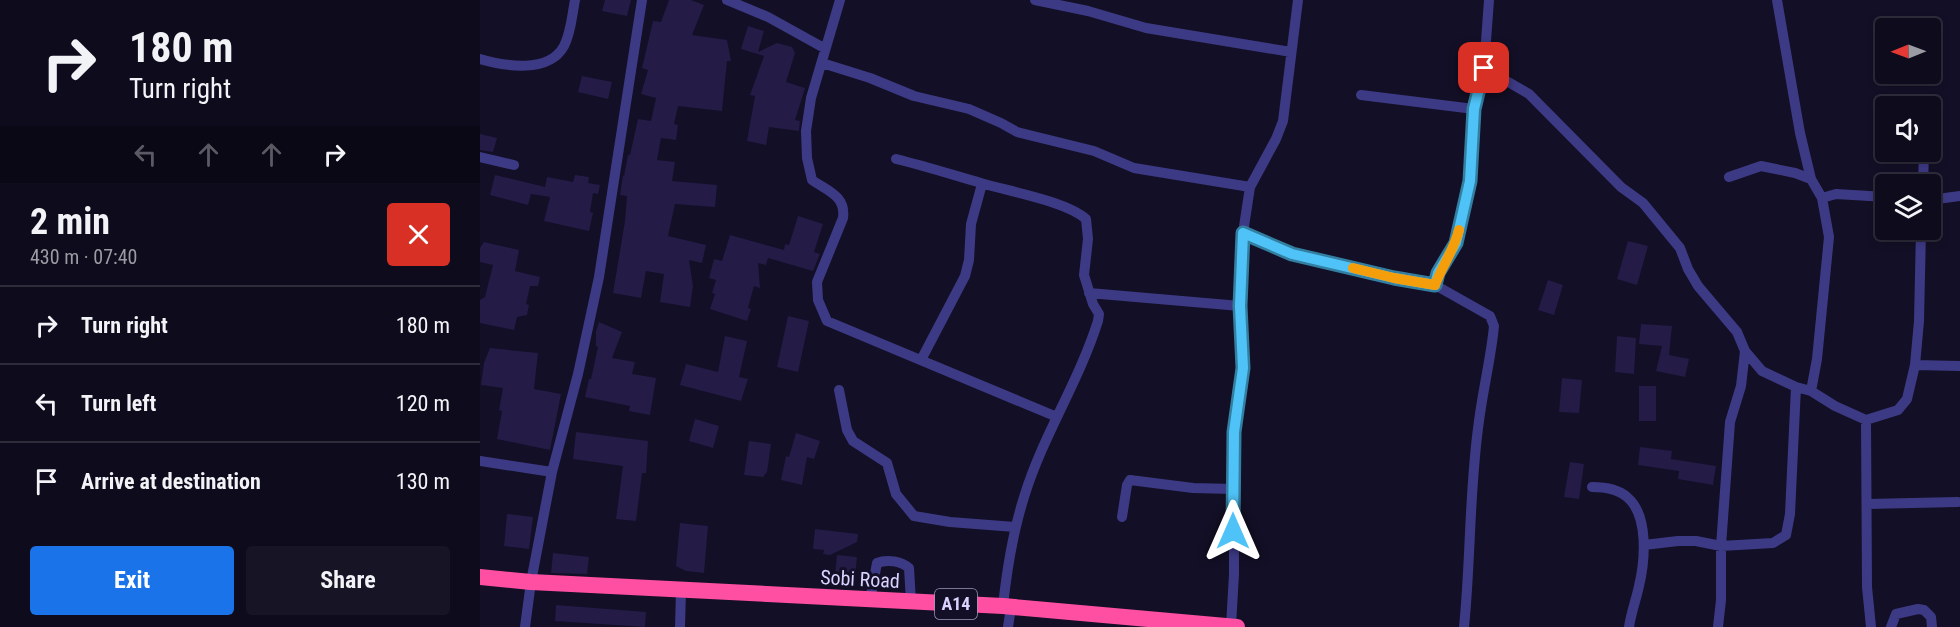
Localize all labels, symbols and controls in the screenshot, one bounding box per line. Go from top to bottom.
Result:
north arrow [1875,18,1941,84]
map controls [1875,18,1941,240]
text: 180 m [129,23,234,72]
icon: right [30,24,108,102]
pin [1458,42,1509,93]
icon: arrive [1467,51,1500,84]
text: Turn right [129,73,231,105]
button: sound [1875,96,1941,162]
icon: left [129,138,162,171]
icon: ahead [192,138,225,171]
icon: ahead [255,138,288,171]
icon: right [318,138,351,171]
button: layers [1875,174,1941,240]
text: 2 min [30,201,110,243]
button: close [387,203,450,266]
text: 430 m · 07:40 [30,245,137,269]
icon: right [30,309,63,342]
text: Turn right [81,313,168,338]
text: 180 m [396,313,450,338]
icon: left [30,387,63,420]
text: Turn left [81,391,156,416]
text: 120 m [396,391,450,416]
icon: arrive [30,465,63,498]
text: Arrive at destination [81,469,261,494]
text: 130 m [396,469,450,494]
position arrow [1201,499,1265,563]
button: Exit [30,546,234,615]
button: Share [246,546,450,615]
street label: Sobi Road [820,565,900,593]
road number: A14 [935,589,977,619]

